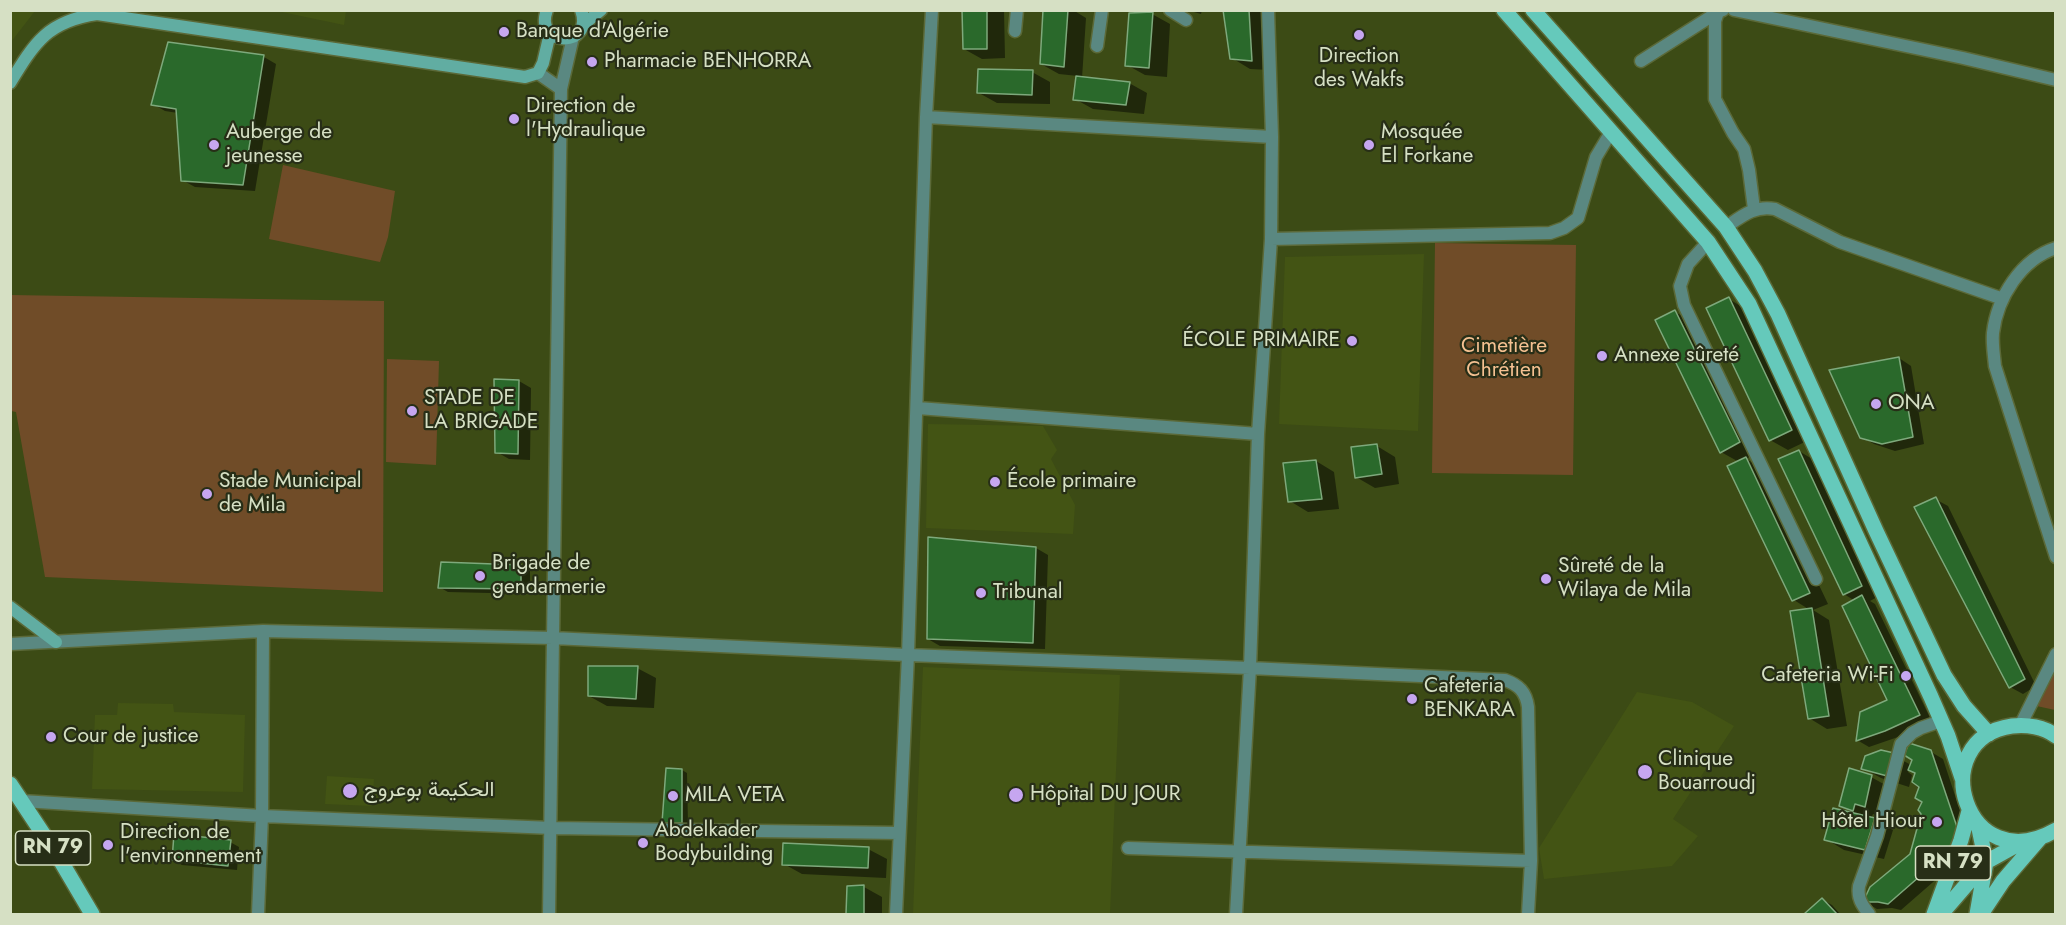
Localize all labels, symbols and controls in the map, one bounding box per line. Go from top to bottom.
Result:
place label: Banque d'Algérie [516,19,669,45]
marker: Banque d'Algérie [497,25,511,39]
marker: Direction des Wakfs [1352,28,1366,42]
place label: Direction des Wakfs [1314,44,1404,94]
place label: Pharmacie BENHORRA [604,49,811,75]
marker: Pharmacie BENHORRA [585,55,599,69]
place label: Direction de l'Hydraulique [526,94,645,144]
marker: Direction de l'Hydraulique [507,112,521,126]
place label: Auberge de jeunesse [226,120,332,170]
place label: Mosquée El Forkane [1381,120,1473,170]
marker: Auberge de jeunesse [207,138,221,152]
marker: Mosquée El Forkane [1362,138,1376,152]
place label: ÉCOLE PRIMAIRE [1182,328,1340,354]
marker: ÉCOLE PRIMAIRE [1345,334,1359,348]
park label: Cimetière Chrétien [1461,334,1547,384]
place label: Annexe sûreté [1614,343,1739,369]
marker: Annexe sûreté [1595,349,1609,363]
place label: STADE DE LA BRIGADE [424,386,538,436]
place label: ONA [1888,391,1935,417]
marker: ONA [1869,397,1883,411]
marker: STADE DE LA BRIGADE [405,404,419,418]
place label: Stade Municipal de Mila [219,469,362,519]
place label: École primaire [1007,469,1136,495]
marker: École primaire [988,475,1002,489]
marker: Stade Municipal de Mila [200,487,214,501]
place label: Brigade de gendarmerie [492,551,606,601]
place label: Sûreté de la Wilaya de Mila [1558,554,1691,604]
marker: Brigade de gendarmerie [473,569,487,583]
marker: Sûreté de la Wilaya de Mila [1539,572,1553,586]
place label: Tribunal [993,580,1063,606]
marker: Tribunal [974,586,988,600]
place label: Cafeteria Wi-Fi [1761,663,1894,689]
marker: Cafeteria Wi-Fi [1899,669,1913,683]
place label: Cafeteria BENKARA [1424,674,1515,724]
marker: Cafeteria BENKARA [1405,692,1419,706]
place label: Cour de justice [63,724,199,750]
marker: Cour de justice [44,730,58,744]
place label: Clinique Bouarroudj [1658,747,1756,797]
marker: Clinique Bouarroudj [1636,763,1654,781]
place label: الحكيمة بوعروج [364,778,494,804]
marker: الحكيمة بوعروج [341,782,359,800]
place label: Hôpital DU JOUR [1030,782,1180,808]
place label: MILA VETA [685,783,784,809]
marker: Hôpital DU JOUR [1007,786,1025,804]
marker: MILA VETA [666,789,680,803]
place label: Hôtel Hiour [1821,809,1925,835]
marker: Hôtel Hiour [1930,815,1944,829]
place label: Abdelkader Bodybuilding [655,818,773,868]
place label: Direction de l'environnement [120,820,261,870]
road number: RN 79 [16,831,90,865]
marker: Abdelkader Bodybuilding [636,836,650,850]
marker: Direction de l'environnement [101,838,115,852]
road number: RN 79 [1916,846,1990,880]

